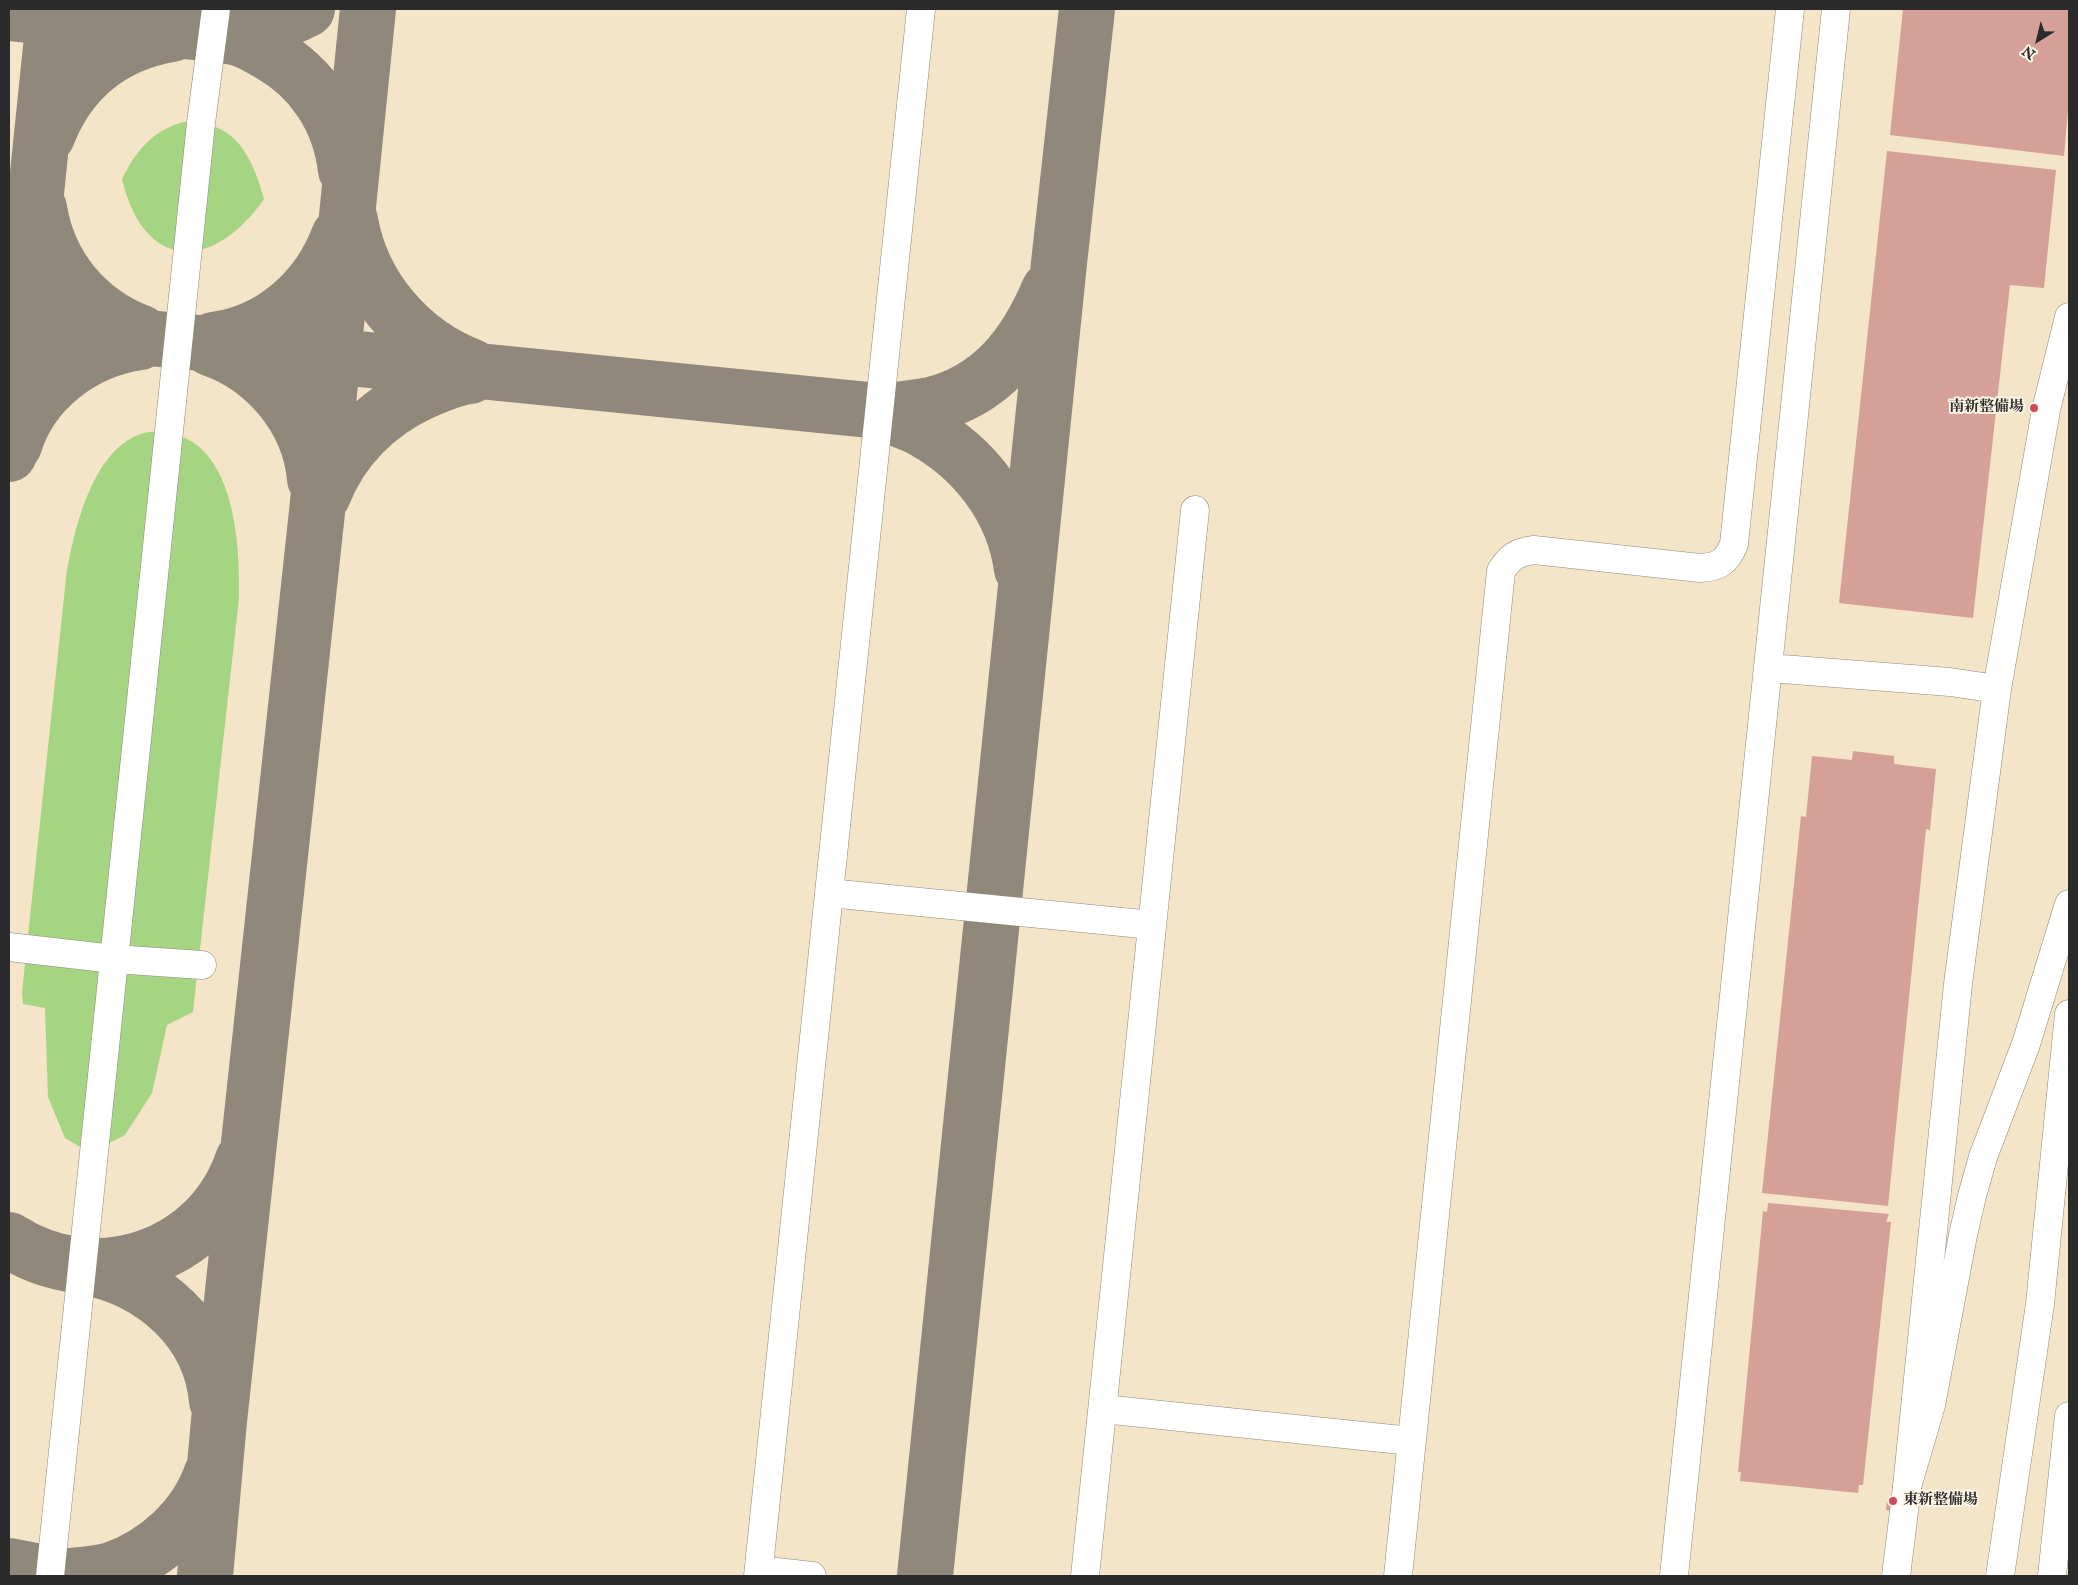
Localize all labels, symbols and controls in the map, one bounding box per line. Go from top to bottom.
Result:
north arrow [2013,15,2063,65]
text: N [2019,41,2039,63]
place label: 南新整備場 [1949,399,2024,417]
marker: 南新整備場 [2028,402,2040,414]
place label: 東新整備場 [1903,1492,1978,1510]
marker: 東新整備場 [1887,1495,1899,1507]

